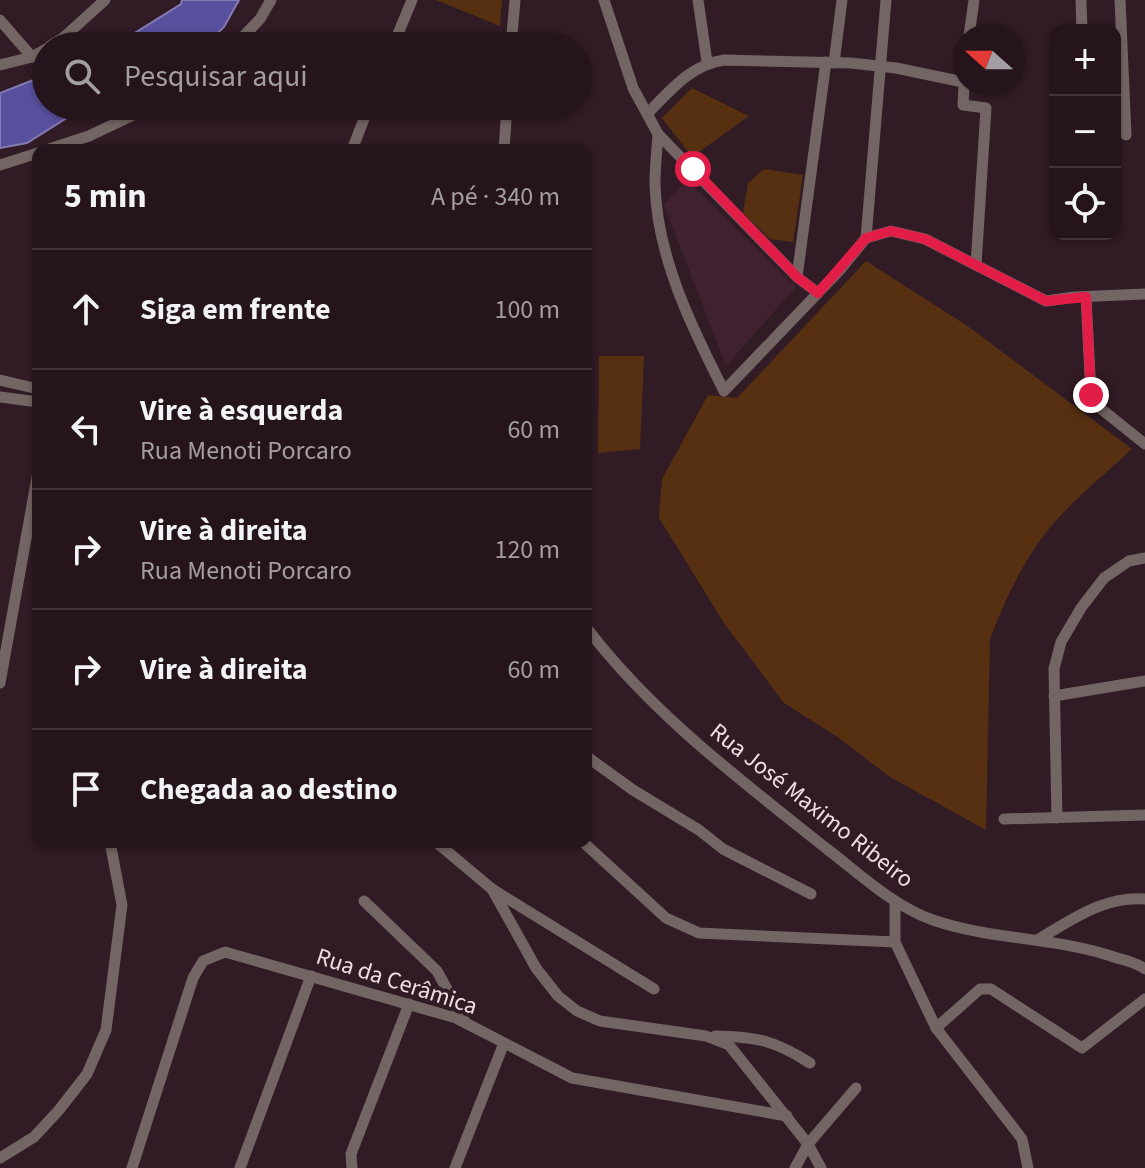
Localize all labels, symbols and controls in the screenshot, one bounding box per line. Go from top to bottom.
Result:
north arrow [953,24,1025,96]
map controls [1049,24,1121,240]
button: + [1049,24,1121,96]
search box [32,32,592,120]
icon: search [60,54,104,98]
text: Pesquisar aqui [124,55,308,98]
button: − [1049,96,1121,168]
route start [675,151,711,187]
button: locate [1049,168,1121,240]
text: 5 min [64,172,147,221]
text: A pé · 340 m [431,178,560,215]
icon: ahead [64,287,108,331]
text: Siga em frente [140,288,331,331]
text: 100 m [494,291,560,328]
route end [1073,377,1109,413]
text: Vire à esquerda [140,389,343,432]
icon: left [64,407,108,451]
text: 60 m [507,411,560,448]
text: Rua Menoti Porcaro [140,432,352,469]
text: Vire à direita [140,509,308,552]
icon: right [64,527,108,571]
text: 120 m [494,531,560,568]
text: Rua Menoti Porcaro [140,552,352,589]
icon: right [64,647,108,691]
text: Vire à direita [140,648,308,691]
text: 60 m [507,651,560,688]
street label: Rua José Maximo Ribeiro [702,715,921,896]
icon: arrive [64,767,108,811]
text: Chegada ao destino [140,768,398,811]
street label: Rua da Cerâmica [312,939,482,1024]

